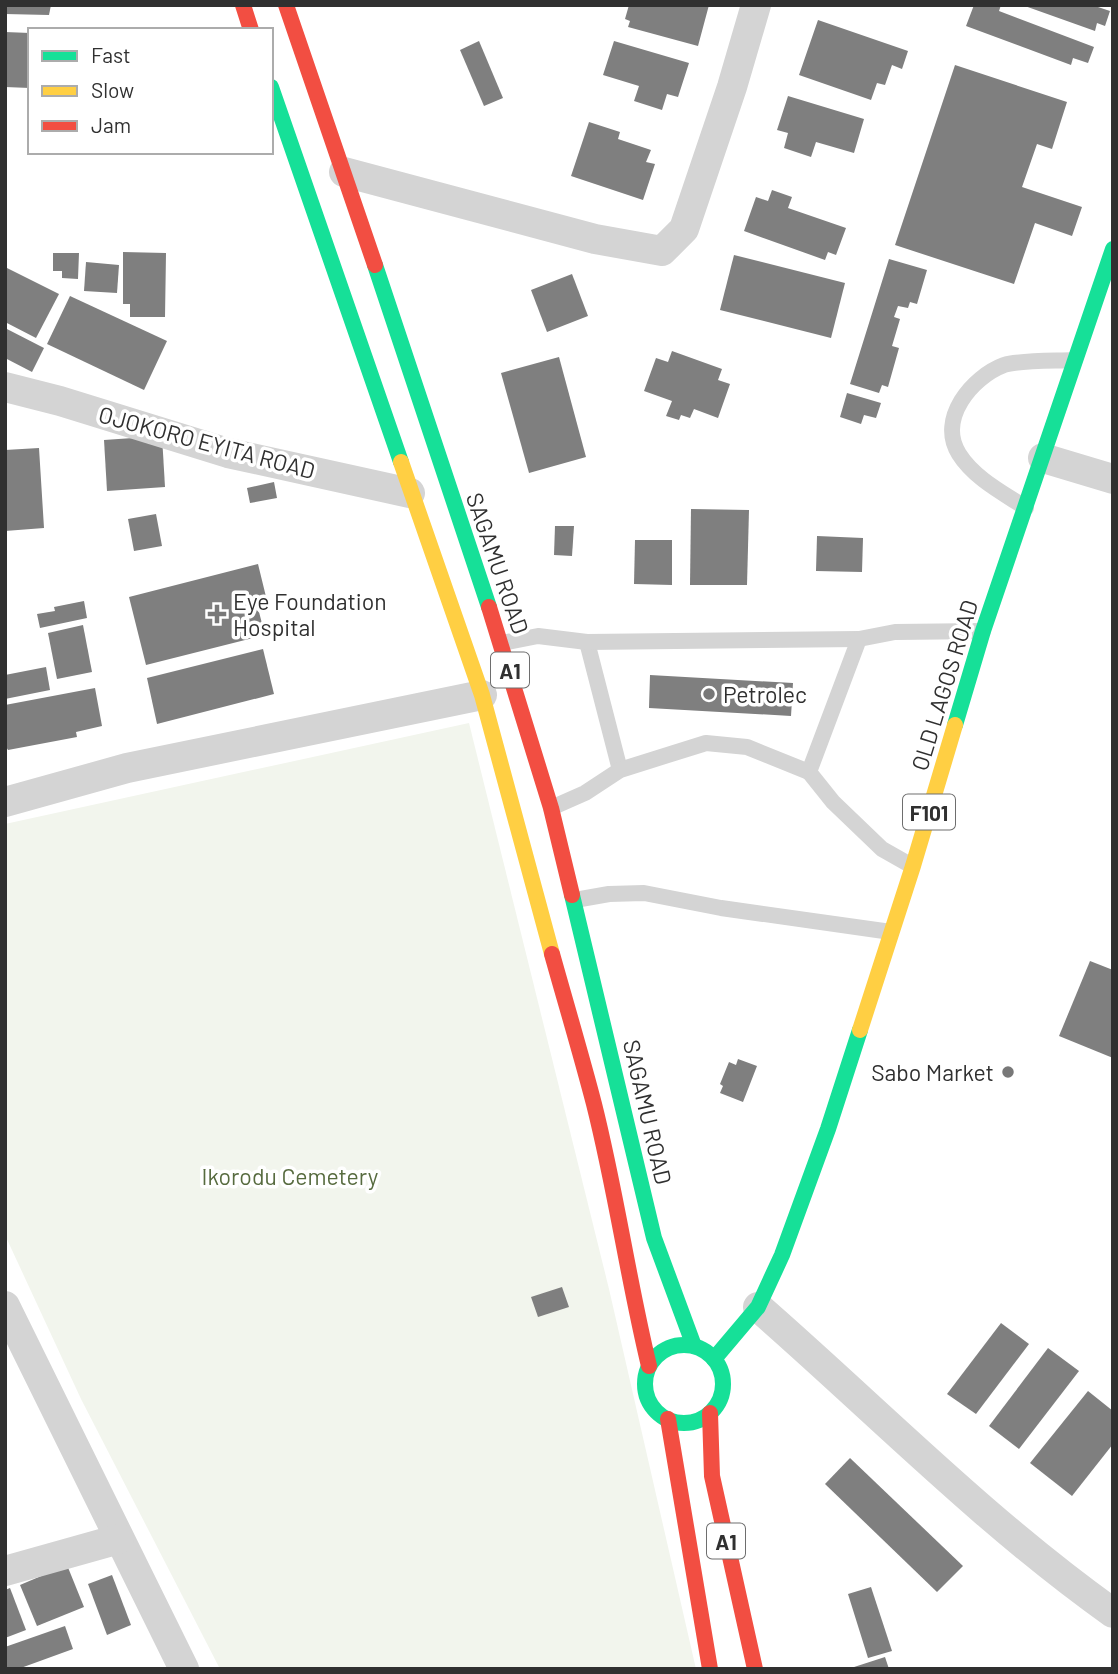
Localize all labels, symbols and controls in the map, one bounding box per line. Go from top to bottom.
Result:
legend [28,28,273,154]
text: Fast [91,42,131,67]
text: Slow [91,77,134,102]
text: Jam [91,112,131,137]
street label: OJOKORO EYITA ROAD [96,400,318,484]
street label: SAGAMU ROAD [461,489,535,637]
place label: Eye Foundation Hospital [233,587,387,641]
street label: OLD LAGOS ROAD [905,596,983,774]
marker: Eye Foundation Hospital [207,604,227,624]
road number: A1 [491,652,529,688]
place label: Petrolec [723,680,807,708]
marker: Petrolec [701,686,717,702]
road number: F101 [903,794,955,830]
street label: SAGAMU ROAD [618,1037,678,1187]
place label: Sabo Market [871,1058,994,1086]
marker: Sabo Market [1000,1064,1016,1080]
park label: Ikorodu Cemetery [202,1162,379,1190]
road number: A1 [707,1524,745,1558]

